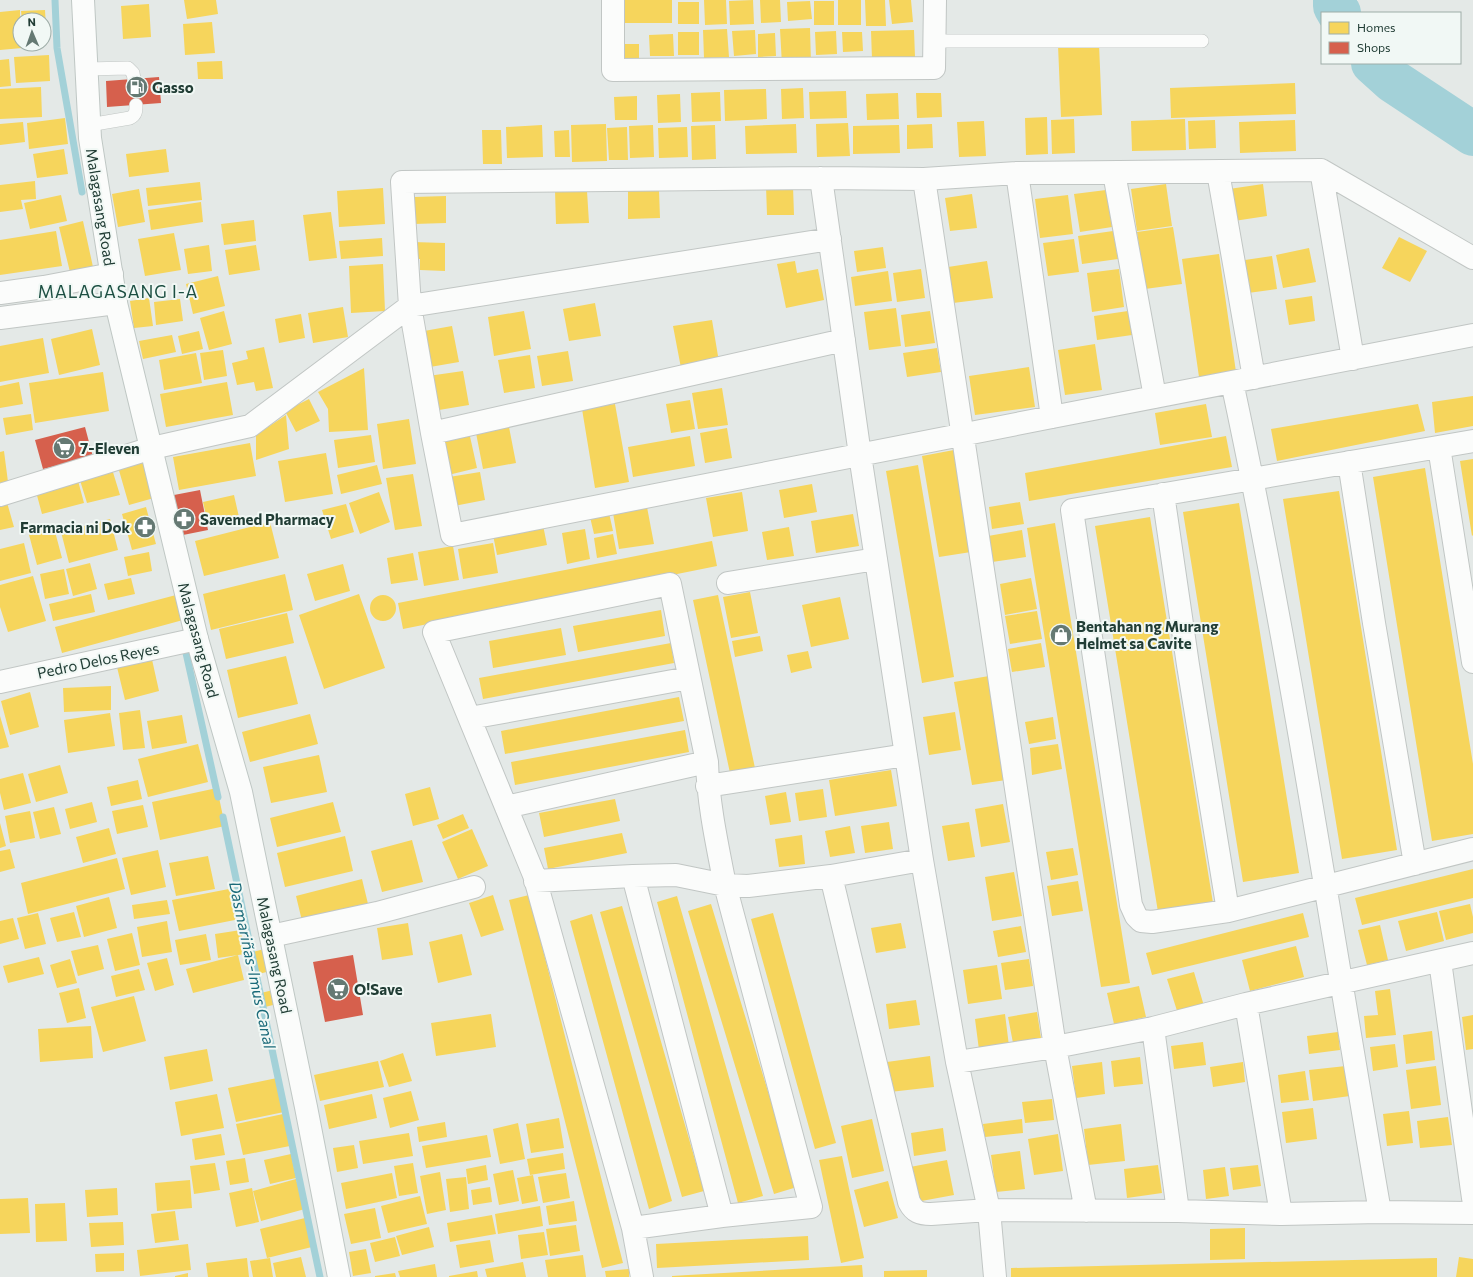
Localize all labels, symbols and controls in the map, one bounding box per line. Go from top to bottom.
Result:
north arrow [12,12,52,52]
legend [1321,12,1461,64]
text: N [27,15,36,28]
text: Homes [1357,20,1395,34]
text: Shops [1357,40,1391,54]
fuel station icon: Gasso [124,74,150,100]
place label: Gasso [152,78,194,96]
street label: Malagasang Road [83,147,119,267]
district label: MALAGASANG I-A [38,281,198,302]
supermarket icon: 7-Eleven [51,435,77,461]
place label: 7-Eleven [80,439,140,457]
pharmacy icon: Savemed Pharmacy [171,506,197,532]
place label: Savemed Pharmacy [200,510,335,528]
pharmacy icon: Farmacia ni Dok [132,514,158,540]
place label: Farmacia ni Dok [20,518,130,536]
street label: Malagasang Road [175,580,223,700]
place label: Bentahan ng Murang Helmet sa Cavite [1076,617,1218,652]
shop icon: Bentahan ng Murang Helmet sa Cavite [1048,622,1074,648]
street label: Pedro Delos Reyes [35,638,161,682]
water label: Dasmariñas-Imus Canal [226,880,280,1051]
street label: Malagasang Road [254,895,296,1015]
supermarket icon: O!Save [325,976,351,1002]
place label: O!Save [354,980,403,998]

